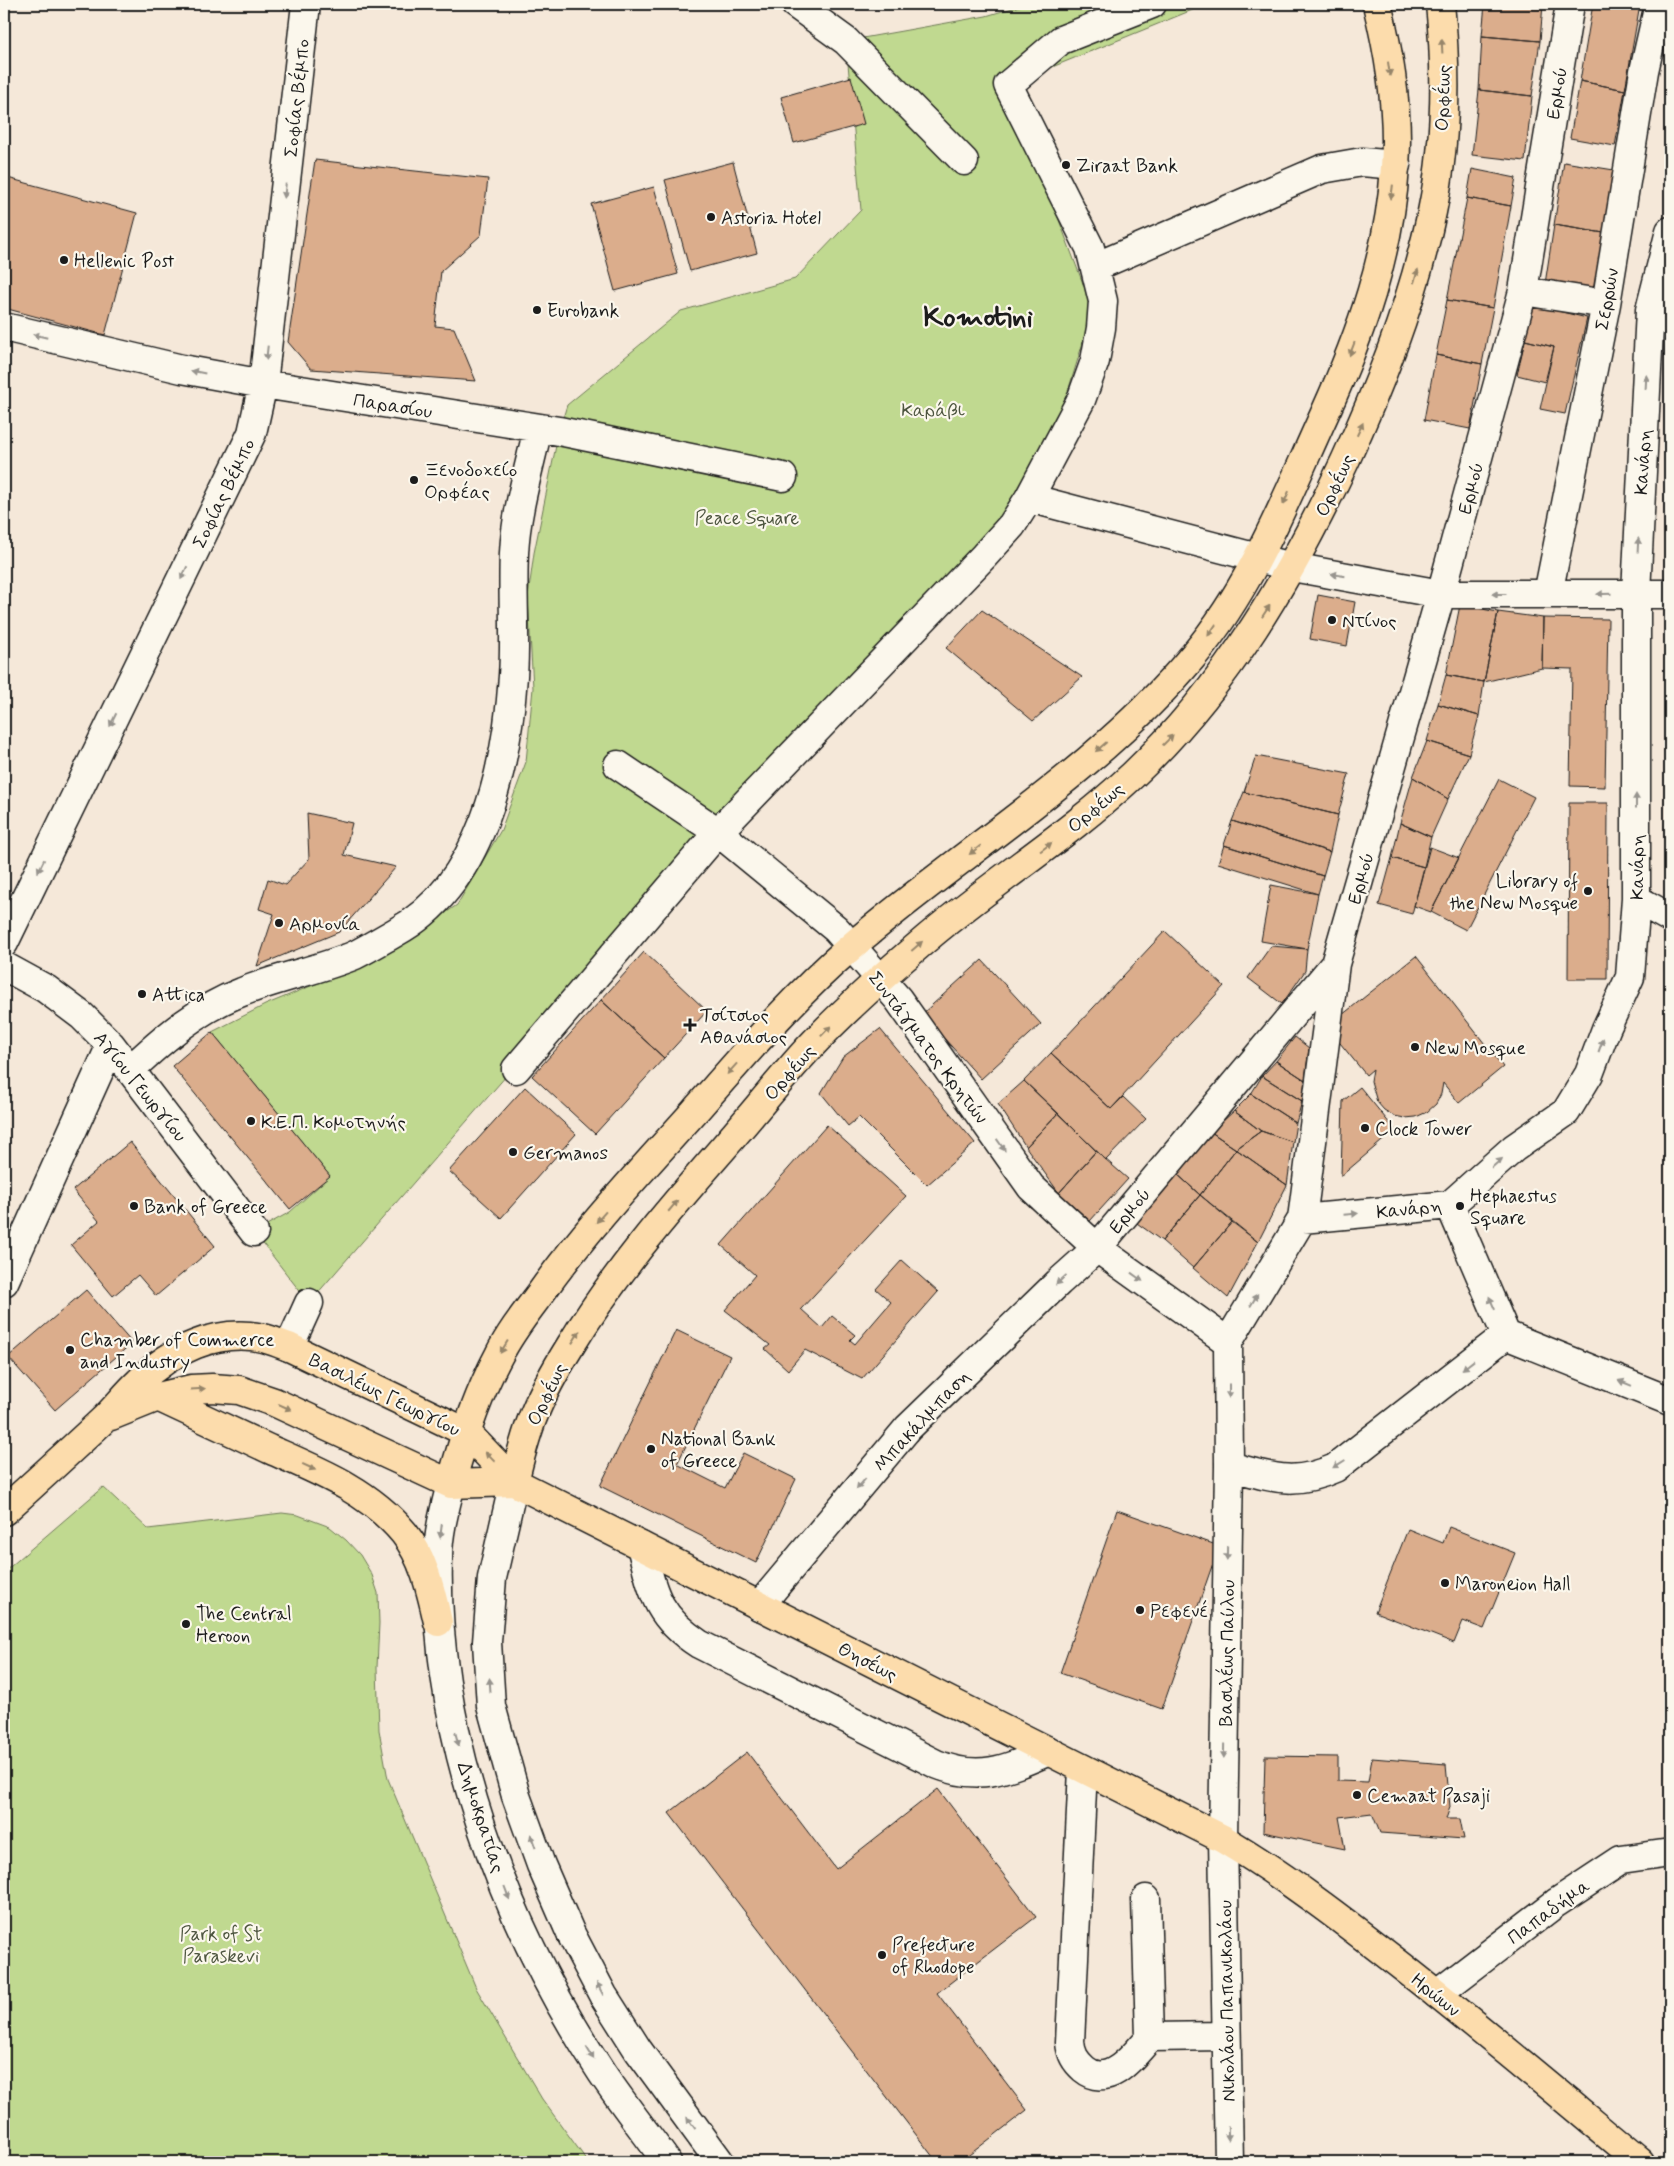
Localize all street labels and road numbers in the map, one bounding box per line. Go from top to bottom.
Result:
street label: Σοφίας Βέμπο [279,38,316,159]
street label: Ορφέως [1430,64,1457,132]
street label: Ερμού [1541,65,1574,121]
street label: Σερρών [1590,266,1625,332]
street label: Παρασίου [352,388,434,425]
street label: Κανάρη [1629,428,1658,496]
street label: Σοφίας Βέμπο [187,435,262,553]
street label: Ορφέως [1310,450,1361,521]
street label: Ερμού [1453,460,1490,517]
street label: Ορφέως [1062,777,1129,839]
street label: Κανάρη [1625,834,1650,900]
street label: Ερμού [1342,850,1381,907]
street label: Συντάγματος Κρητών [862,967,993,1129]
street label: Αγίου Γεωργίου [88,1027,192,1147]
street label: Ορφέως [759,1040,821,1106]
street label: Ερμού [1104,1183,1157,1239]
street label: Κανάρη [1375,1194,1443,1225]
street label: Βασιλέως Γεωργίου [305,1348,464,1443]
street label: Ορφέως [522,1359,573,1430]
street label: Μπακάλμπαση [868,1365,976,1477]
street label: Βασιλέως Παύλου [1214,1579,1241,1727]
street label: Θησέως [833,1637,901,1688]
street label: Δημοκρατίας [451,1759,510,1876]
street label: Παπαδήμα [1503,1874,1595,1951]
street label: Νικολάου Παπανικολάου [1213,1900,1242,2102]
street label: Ηρώων [1405,1967,1465,2023]

